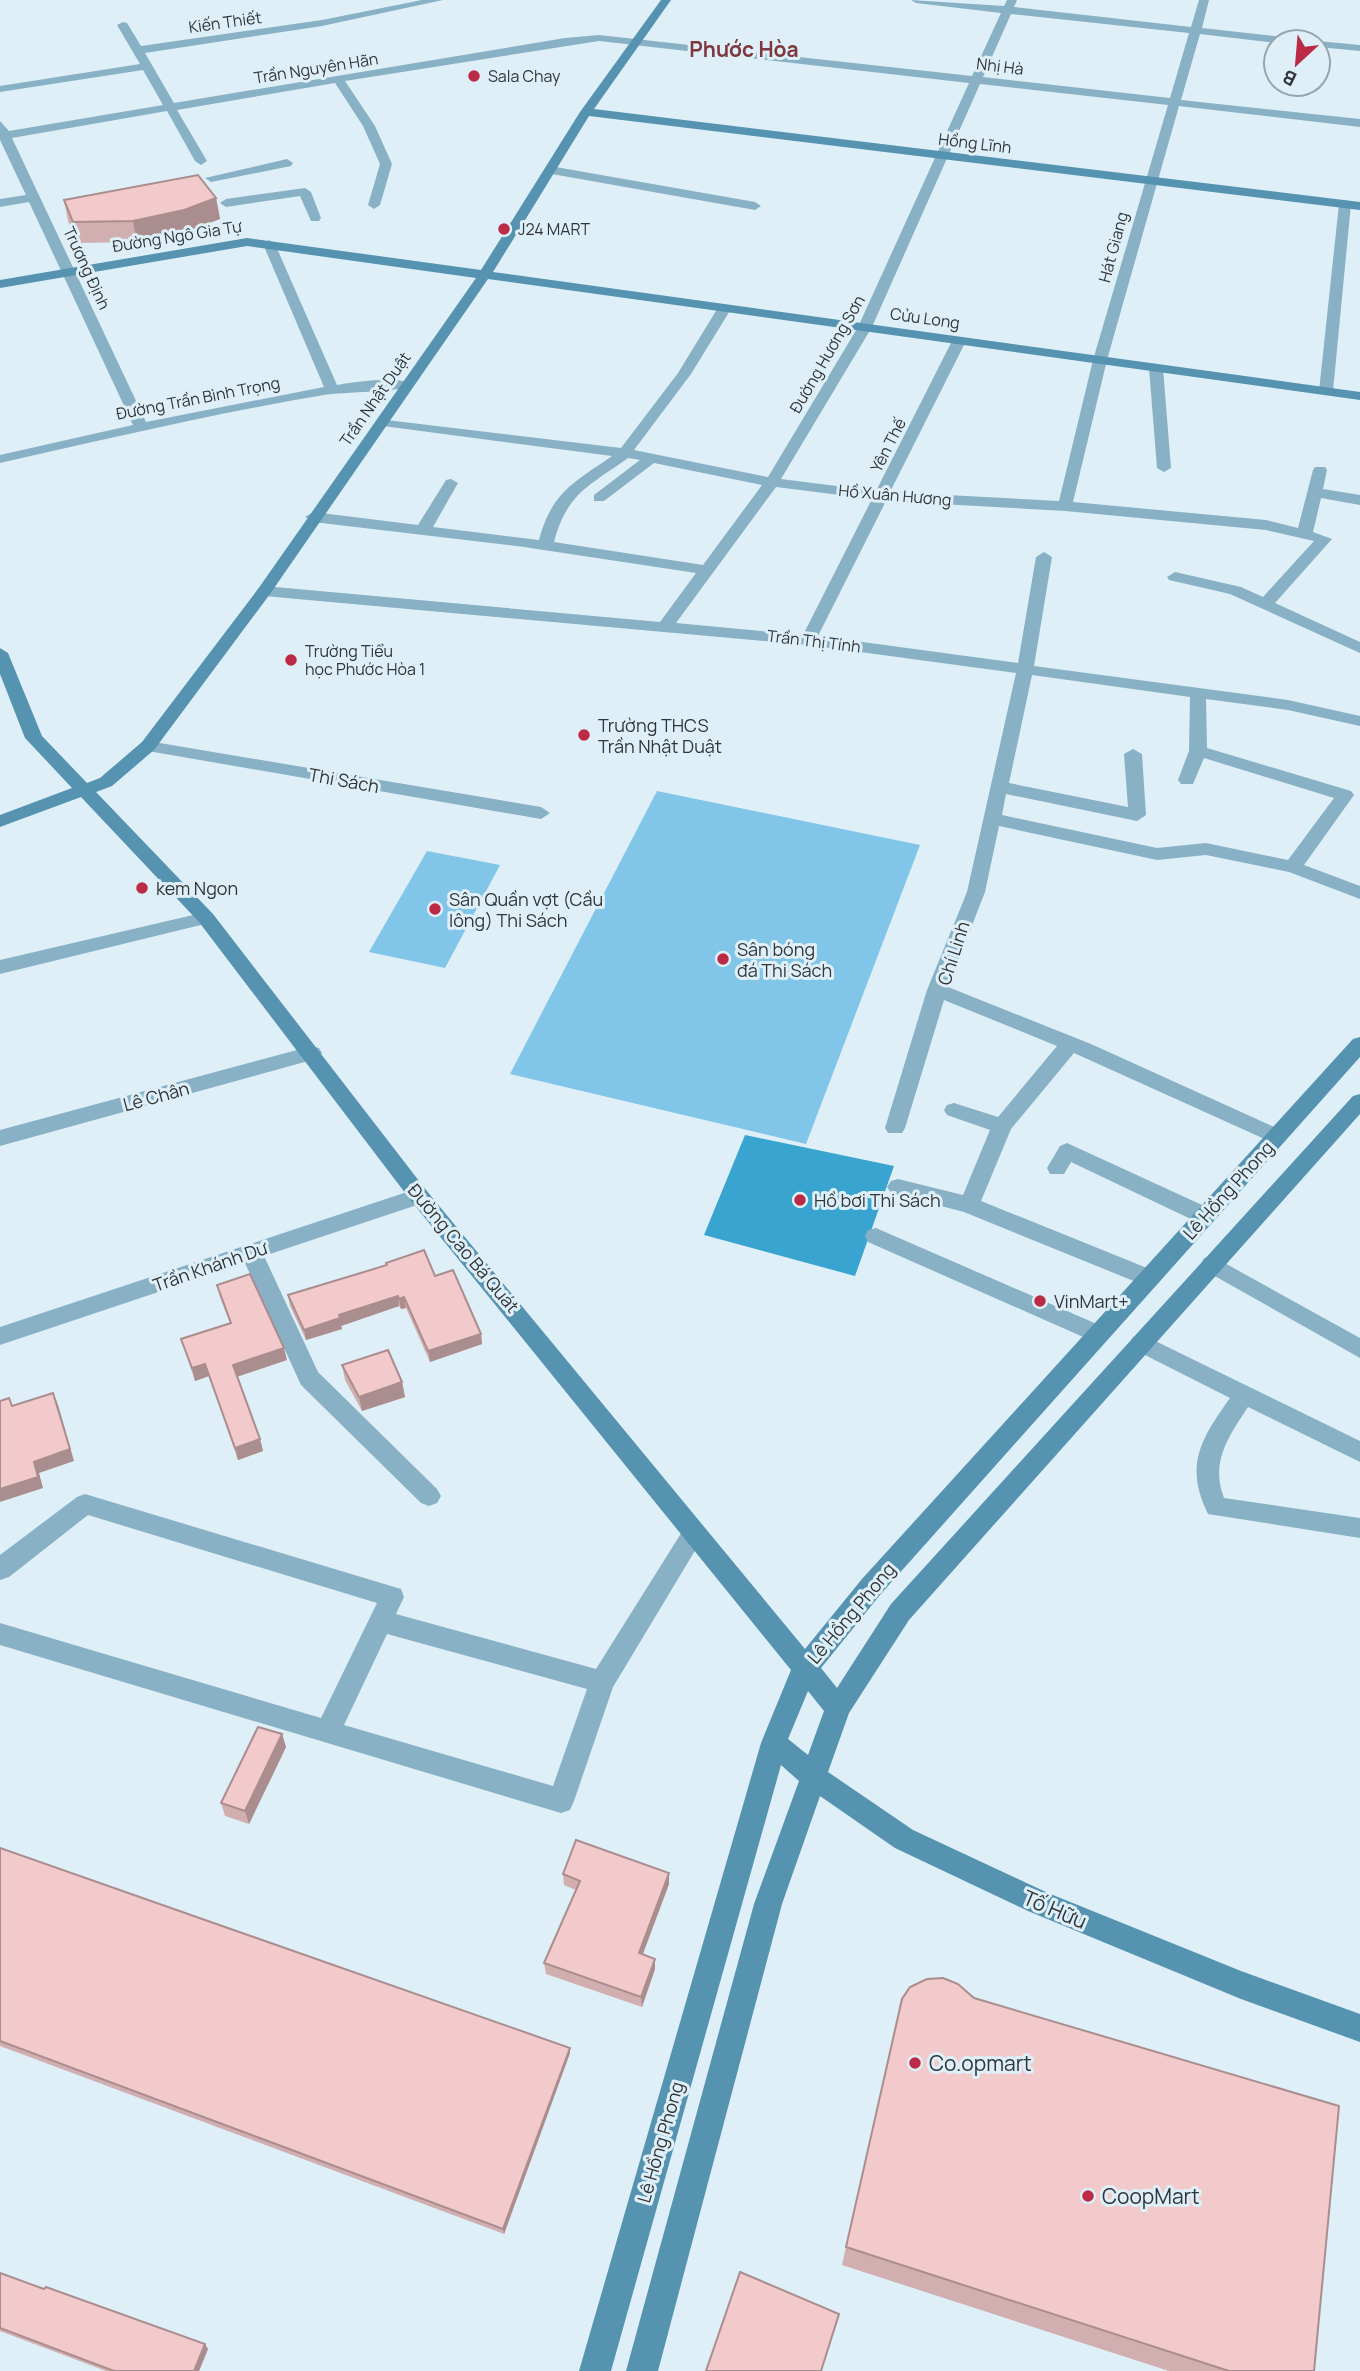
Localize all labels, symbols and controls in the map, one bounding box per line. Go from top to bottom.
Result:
street label: Kiến Thiết [187,6,263,38]
north arrow [1262,28,1332,98]
district label: Phước Hòa [689,35,799,63]
street label: Trần Nguyên Hãn [252,47,380,89]
street label: Nhị Hà [975,52,1025,80]
text: B [1278,64,1301,93]
place label: Sala Chay [488,65,561,87]
marker: Sala Chay [466,68,482,84]
street label: Hồng Lĩnh [937,128,1013,158]
street label: Hát Giang [1093,209,1133,285]
street label: Đường Ngô Gia Tự [111,215,244,257]
place label: J24 MART [518,218,591,240]
marker: J24 MART [496,221,512,237]
street label: Trương Định [58,223,116,313]
street label: Đường Hương Sơn [784,291,870,417]
street label: Cửu Long [889,302,961,334]
street label: Trần Nhật Duật [334,348,416,450]
street label: Đường Trần Bình Trọng [114,371,282,425]
street label: Yên Thế [865,414,911,476]
street label: Hồ Xuân Hương [838,479,952,511]
street label: Trần Thị Tính [766,624,862,658]
place label: Trường Tiểu học Phước Hòa 1 [305,640,425,680]
marker: Trường Tiểu học Phước Hòa 1 [283,652,299,668]
place label: Trường THCS Trần Nhật Duật [598,713,722,758]
marker: Trường THCS Trần Nhật Duật [576,727,592,743]
street label: Thi Sách [307,762,381,798]
place label: kem Ngon [156,876,238,900]
marker: kem Ngon [134,880,150,896]
place label: Sân Quần vợt (Cầu lông) Thi Sách [449,887,603,932]
marker: Sân Quần vợt (Cầu lông) Thi Sách [427,901,443,917]
street label: Chí Linh [931,918,975,988]
place label: Sân bóng đá Thi Sách [737,937,832,982]
marker: Sân bóng đá Thi Sách [715,951,731,967]
street label: Lê Chân [120,1076,192,1116]
street label: Lê Hồng Phong [1177,1136,1279,1244]
street label: Đường Cao Bá Quát [403,1179,525,1317]
place label: Hồ bơi Thi Sách [814,1188,941,1212]
marker: Hồ bơi Thi Sách [792,1192,808,1208]
street label: Trần Khánh Dư [150,1235,272,1297]
place label: VinMart+ [1054,1289,1129,1313]
marker: VinMart+ [1032,1293,1048,1309]
street label: Lê Hồng Phong [802,1557,900,1669]
street label: Tố Hữu [1019,1883,1091,1935]
place label: Co.opmart [929,2049,1032,2077]
marker: Co.opmart [907,2055,923,2071]
street label: Lê Hồng Phong [631,2079,689,2205]
place label: CoopMart [1102,2182,1200,2210]
marker: CoopMart [1080,2188,1096,2204]

